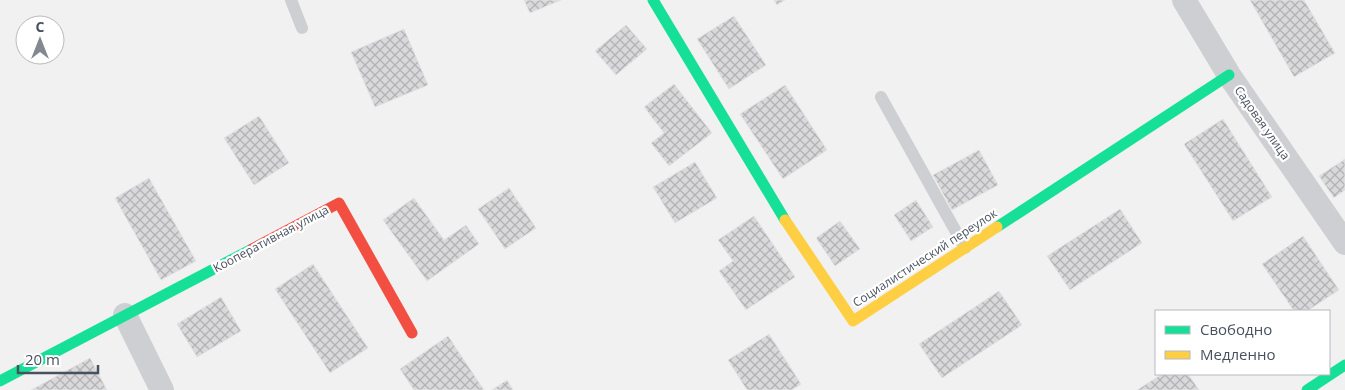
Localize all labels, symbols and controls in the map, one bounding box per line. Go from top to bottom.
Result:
north arrow [15,15,65,65]
text: С [36,17,45,36]
street label: Садовая улица [1231,82,1294,163]
street label: Кооперативная улица [210,201,332,276]
street label: Социалистический переулок [849,204,1001,311]
legend [1155,310,1330,375]
text: Свободно [1200,319,1272,339]
scale bar [18,342,98,374]
text: Медленно [1200,344,1276,364]
text: 20 m [25,349,60,369]

